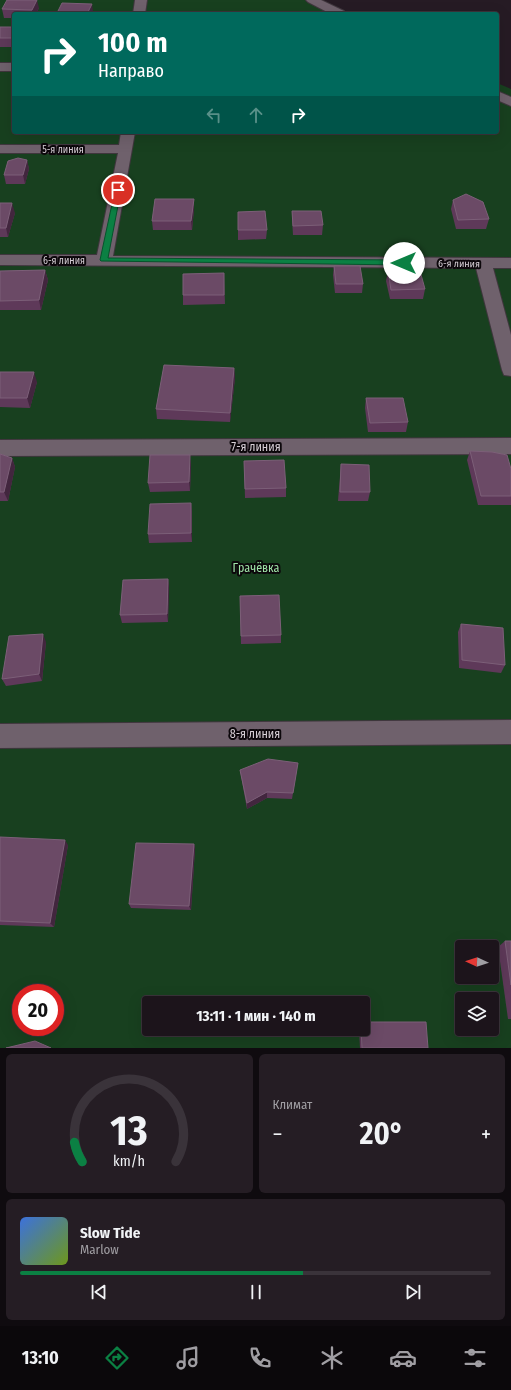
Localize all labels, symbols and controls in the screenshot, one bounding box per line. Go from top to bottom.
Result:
text: 100 m [98,26,168,59]
icon: right [32,28,84,80]
text: Направо [98,60,164,82]
icon: left [203,104,225,126]
icon: ahead [245,104,267,126]
icon: right [287,104,309,126]
street label: 5-я линия [42,144,84,156]
pin [101,173,135,207]
icon: arrive [107,179,129,201]
position arrow [383,242,425,284]
street label: 6-я линия [43,255,85,267]
street label: 6-я линия [438,258,480,270]
street label: 7-я линия [231,440,281,454]
park label: Грачёвка [233,561,280,575]
street label: 8-я линия [230,727,280,741]
north arrow [455,940,499,984]
map controls [455,940,499,1036]
speed limit sign: 20 [12,984,64,1036]
button: layers [455,992,499,1036]
text: 13:11 · 1 мин · 140 m [196,1007,316,1025]
text: Климат [273,1097,312,1112]
text: 13 [111,1105,148,1155]
text: 20° [360,1116,404,1152]
text: − [273,1121,282,1148]
text: + [481,1121,491,1148]
text: km/h [113,1152,145,1169]
text: Slow Tide [80,1224,140,1242]
text: Marlow [80,1242,119,1257]
icon: previous [88,1281,110,1303]
icon: pause [245,1281,267,1303]
icon: next [402,1281,424,1303]
icon: directions [103,1344,131,1372]
icon: music [174,1344,202,1372]
icon: phone [246,1344,274,1372]
icon: climate [318,1344,346,1372]
icon: car [389,1344,417,1372]
icon: filters [461,1344,489,1372]
text: 13:10 [22,1347,59,1369]

